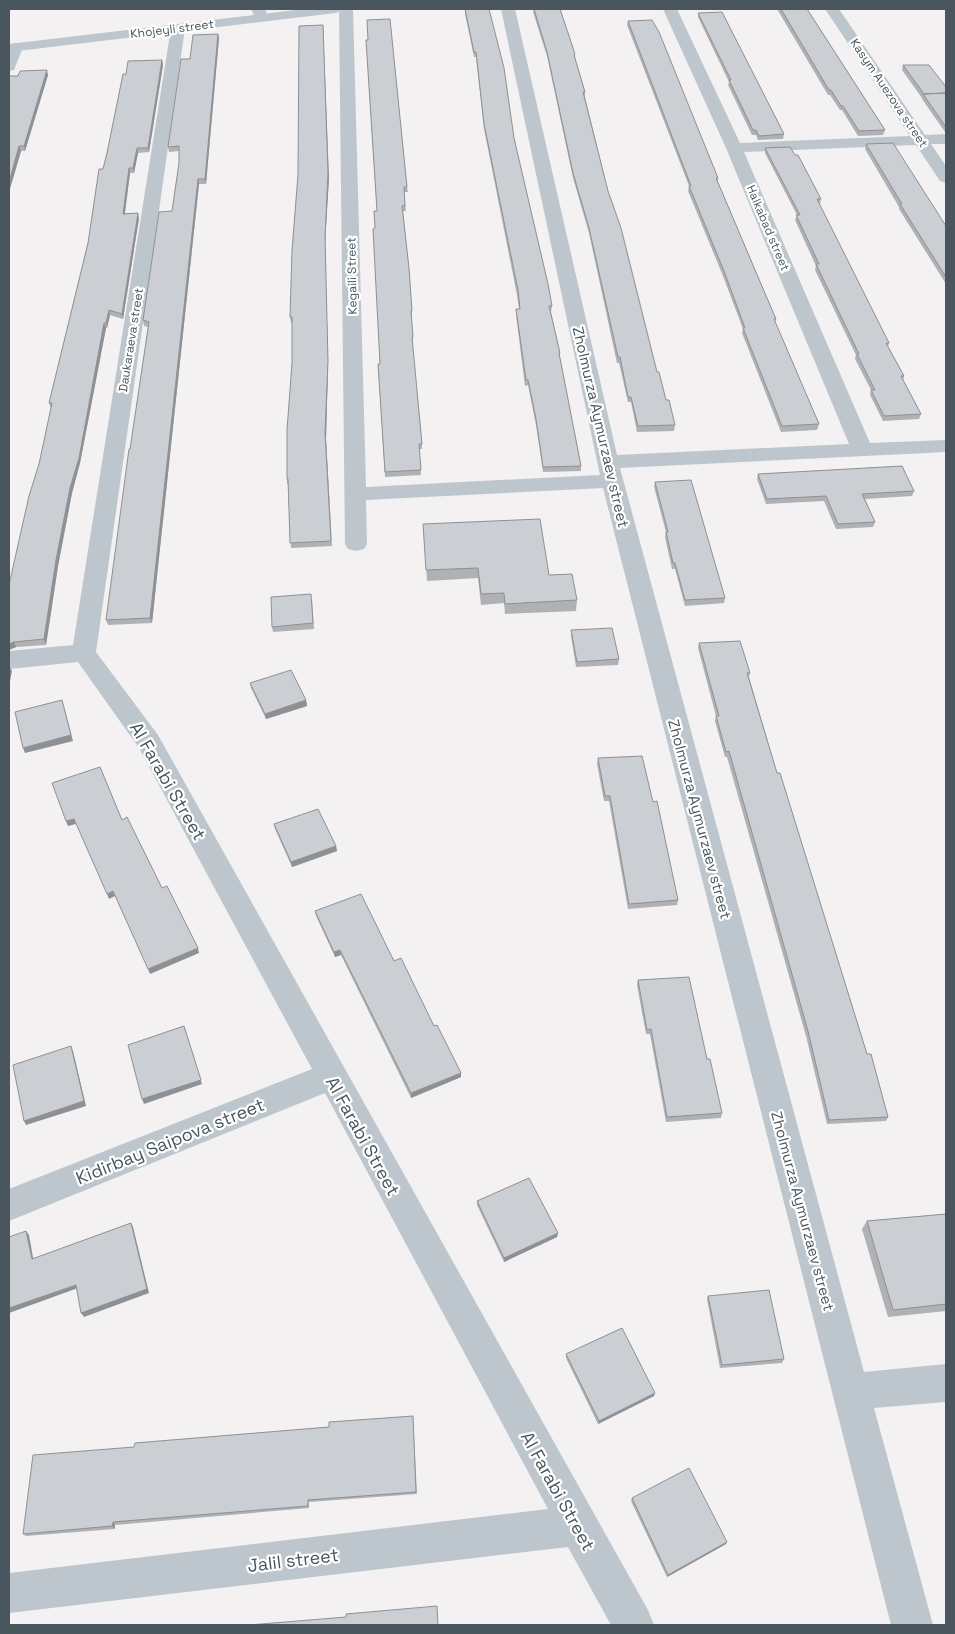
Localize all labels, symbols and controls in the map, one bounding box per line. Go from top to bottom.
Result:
street label: Khojeyli street [129,16,215,42]
street label: Kasym Auezova street [847,36,931,150]
street label: Halkabad street [743,183,793,273]
street label: Kegaili Street [343,237,361,315]
street label: Daukaraeva street [115,287,147,393]
street label: Zholmurza Aymurzaev street [569,325,633,529]
street label: Zholmurza Aymurzaev street [664,717,736,921]
street label: Al Farabi Street [125,718,211,844]
street label: Al Farabi Street [321,1072,405,1200]
street label: Kidirbay Saipova street [72,1093,268,1189]
street label: Zholmurza Aymurzaev street [767,1109,839,1313]
street label: Al Farabi Street [516,1427,600,1555]
street label: Jalil street [246,1543,340,1577]

